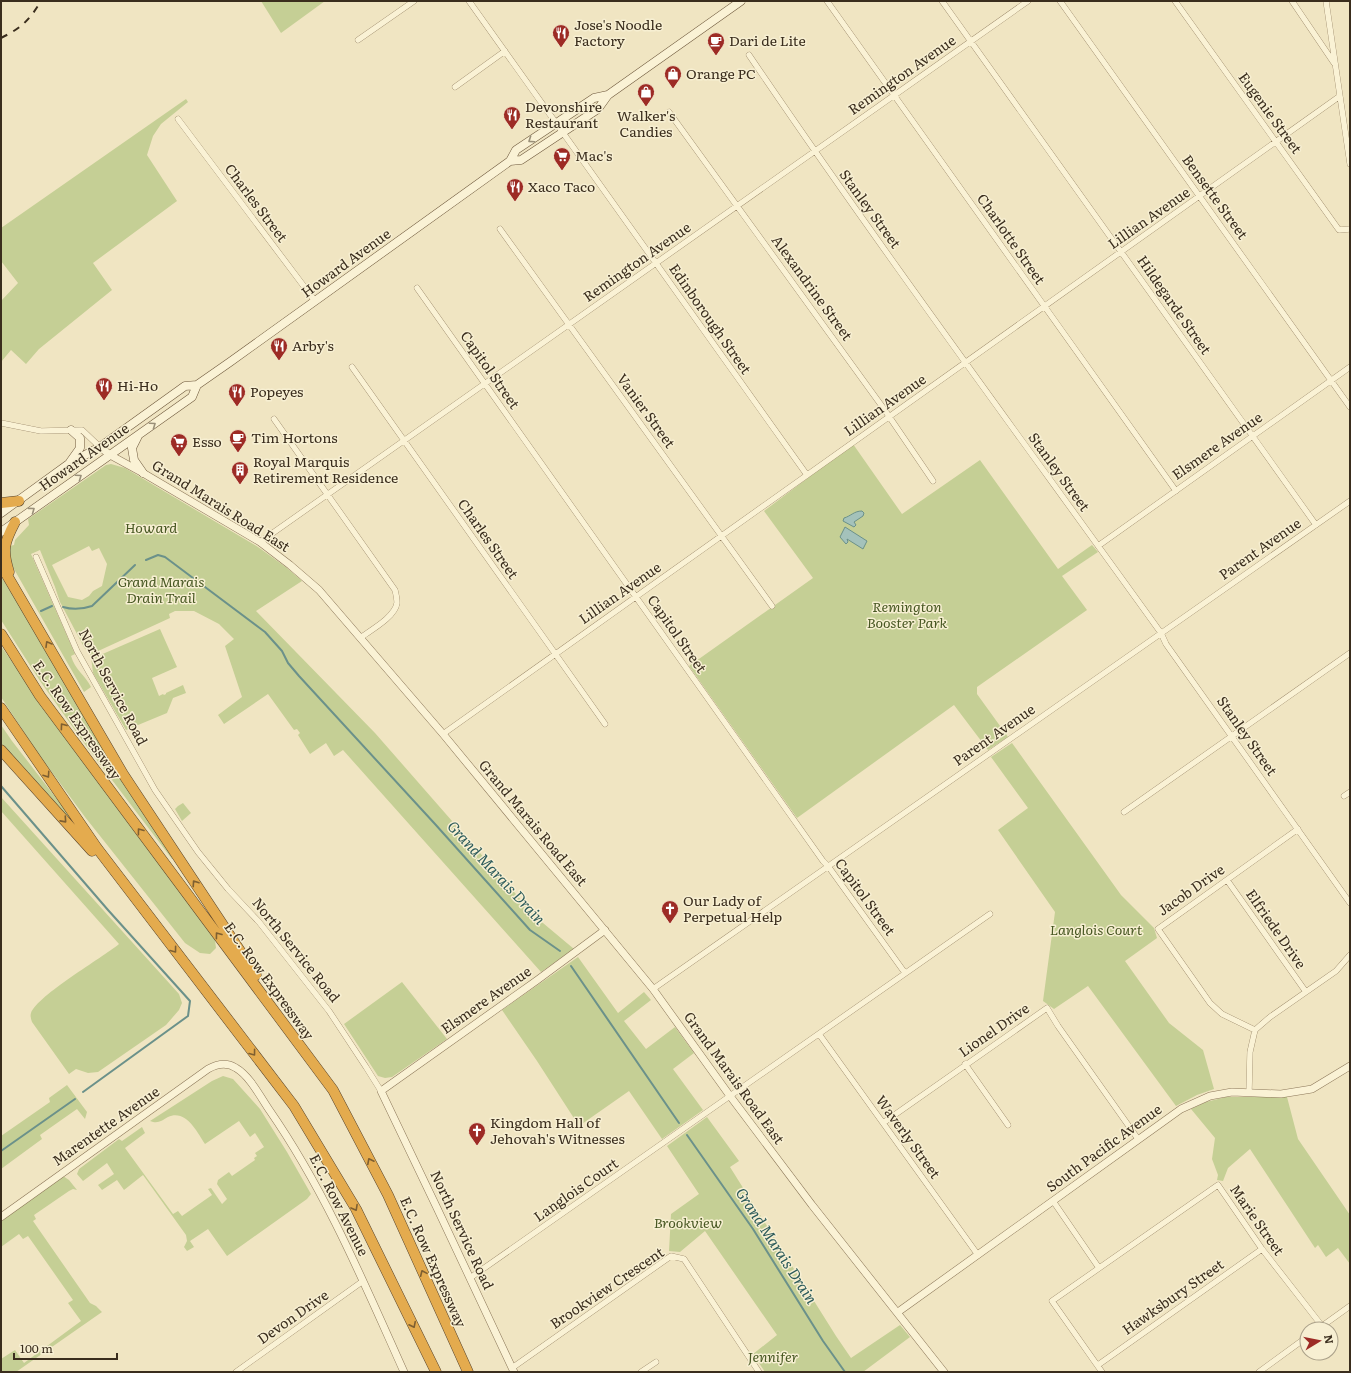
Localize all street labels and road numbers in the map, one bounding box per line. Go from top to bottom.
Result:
street label: Remington Avenue [844,30,959,119]
street label: Eugenie Street [1234,68,1307,158]
street label: Bensette Street [1178,150,1254,243]
street label: Charles Street [221,159,293,246]
street label: Stanley Street [835,165,906,252]
street label: Lillian Avenue [1103,181,1194,253]
street label: Charlotte Street [973,189,1051,288]
street label: Remington Avenue [579,217,694,306]
street label: Howard Avenue [297,223,394,301]
street label: Alexandrine Street [768,231,858,344]
street label: Hildegarde Street [1133,251,1217,358]
street label: Edinborough Street [665,259,757,378]
street label: Capitol Street [457,326,525,413]
street label: Lillian Avenue [839,368,930,440]
street label: Vanier Street [613,369,681,452]
street label: Elsmere Avenue [1167,407,1266,484]
street label: Howard Avenue [34,418,133,495]
street label: Stanley Street [1024,428,1095,515]
street label: Grand Marais Road East [149,455,295,556]
street label: Charles Street [454,494,524,583]
street label: Parent Avenue [1214,512,1304,584]
street label: Lillian Avenue [574,556,665,628]
street label: Capitol Street [644,590,712,677]
street label: North Service Road [75,625,153,749]
street label: E.C. Row Expressway [29,656,127,784]
street label: Stanley Street [1213,692,1283,780]
street label: Parent Avenue [948,698,1038,770]
street label: Grand Marais Road East [475,755,593,890]
street label: Capitol Street [831,854,901,939]
street label: Jacob Drive [1153,859,1228,920]
street label: Elfriede Drive [1242,885,1312,972]
street label: North Service Road [248,893,346,1006]
street label: E.C. Row Expressway [220,917,320,1044]
street label: Elsmere Avenue [436,961,535,1038]
street label: Lionel Drive [954,997,1033,1061]
street label: Grand Marais Road East [680,1007,790,1148]
street label: Marentette Avenue [48,1081,163,1170]
street label: Waverly Street [872,1091,946,1182]
street label: South Pacific Avenue [1042,1098,1165,1196]
street label: E.C. Row Avenue [306,1150,374,1259]
street label: Langlois Court [529,1152,622,1226]
street label: North Service Road [426,1167,499,1293]
street label: Marie Street [1226,1180,1290,1259]
street label: E.C. Row Expressway [396,1193,472,1331]
street label: Brookview Crescent [546,1241,668,1333]
street label: Hawksbury Street [1118,1253,1228,1339]
street label: Devon Drive [253,1284,332,1348]

